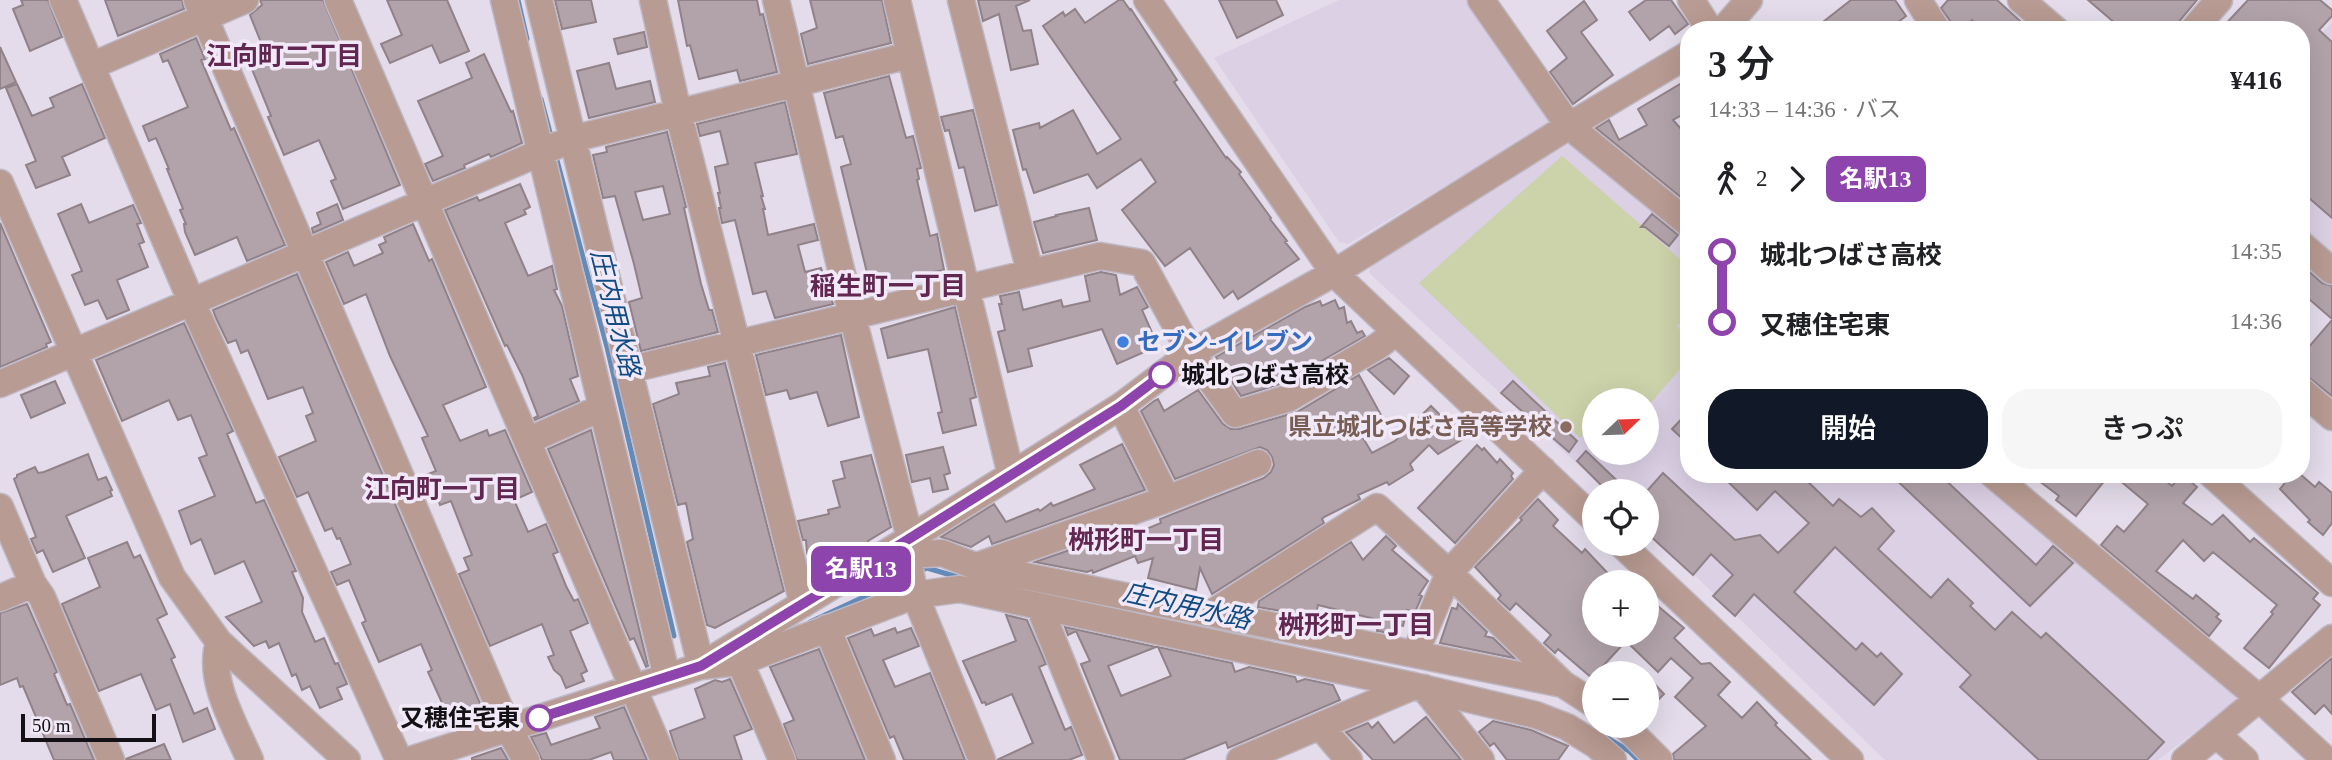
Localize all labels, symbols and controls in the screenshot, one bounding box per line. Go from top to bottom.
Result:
district label: 江向町二丁目 [206,42,362,71]
text: 3 分 [1708,43,1775,85]
text: ¥416 [2230,66,2282,95]
text: 14:33 – 14:36 · バス [1708,97,1901,122]
icon: walk [1708,160,1746,198]
icon: forward [1778,160,1816,198]
text: 2 [1756,166,1768,191]
text: 名駅13 [1840,166,1912,192]
text: 14:35 [2230,239,2282,264]
text: 城北つばさ高校 [1760,241,1942,270]
water label: 庄内用水路 [585,246,645,382]
district label: 稲生町一丁目 [810,272,966,301]
text: 14:36 [2230,309,2282,334]
text: 又穂住宅東 [1760,311,1890,340]
place label: セブン-イレブン [1137,329,1313,355]
marker: セブン-イレブン [1115,334,1131,350]
marker: 城北つばさ高校 [1149,362,1175,388]
place label: 城北つばさ高校 [1181,362,1349,388]
north arrow [1582,388,1659,466]
map controls [1582,388,1659,738]
button: 開始 [1708,389,1988,469]
button: きっぷ [2002,389,2282,469]
place label: 県立城北つばさ高等学校 [1288,414,1552,440]
marker: 県立城北つばさ高等学校 [1558,419,1574,435]
district label: 江向町一丁目 [364,475,520,504]
button: locate [1582,479,1659,556]
district label: 桝形町一丁目 [1068,526,1224,555]
line badge: 名駅13 [812,546,910,592]
text: 名駅13 [825,556,897,582]
button: + [1582,570,1659,647]
water label: 庄内用水路 [1120,577,1256,635]
district label: 桝形町一丁目 [1278,611,1434,640]
button: − [1582,661,1659,738]
place label: 又穂住宅東 [400,705,520,731]
marker: 又穂住宅東 [526,705,552,731]
scale bar [21,711,156,743]
text: 50 m [32,715,71,736]

